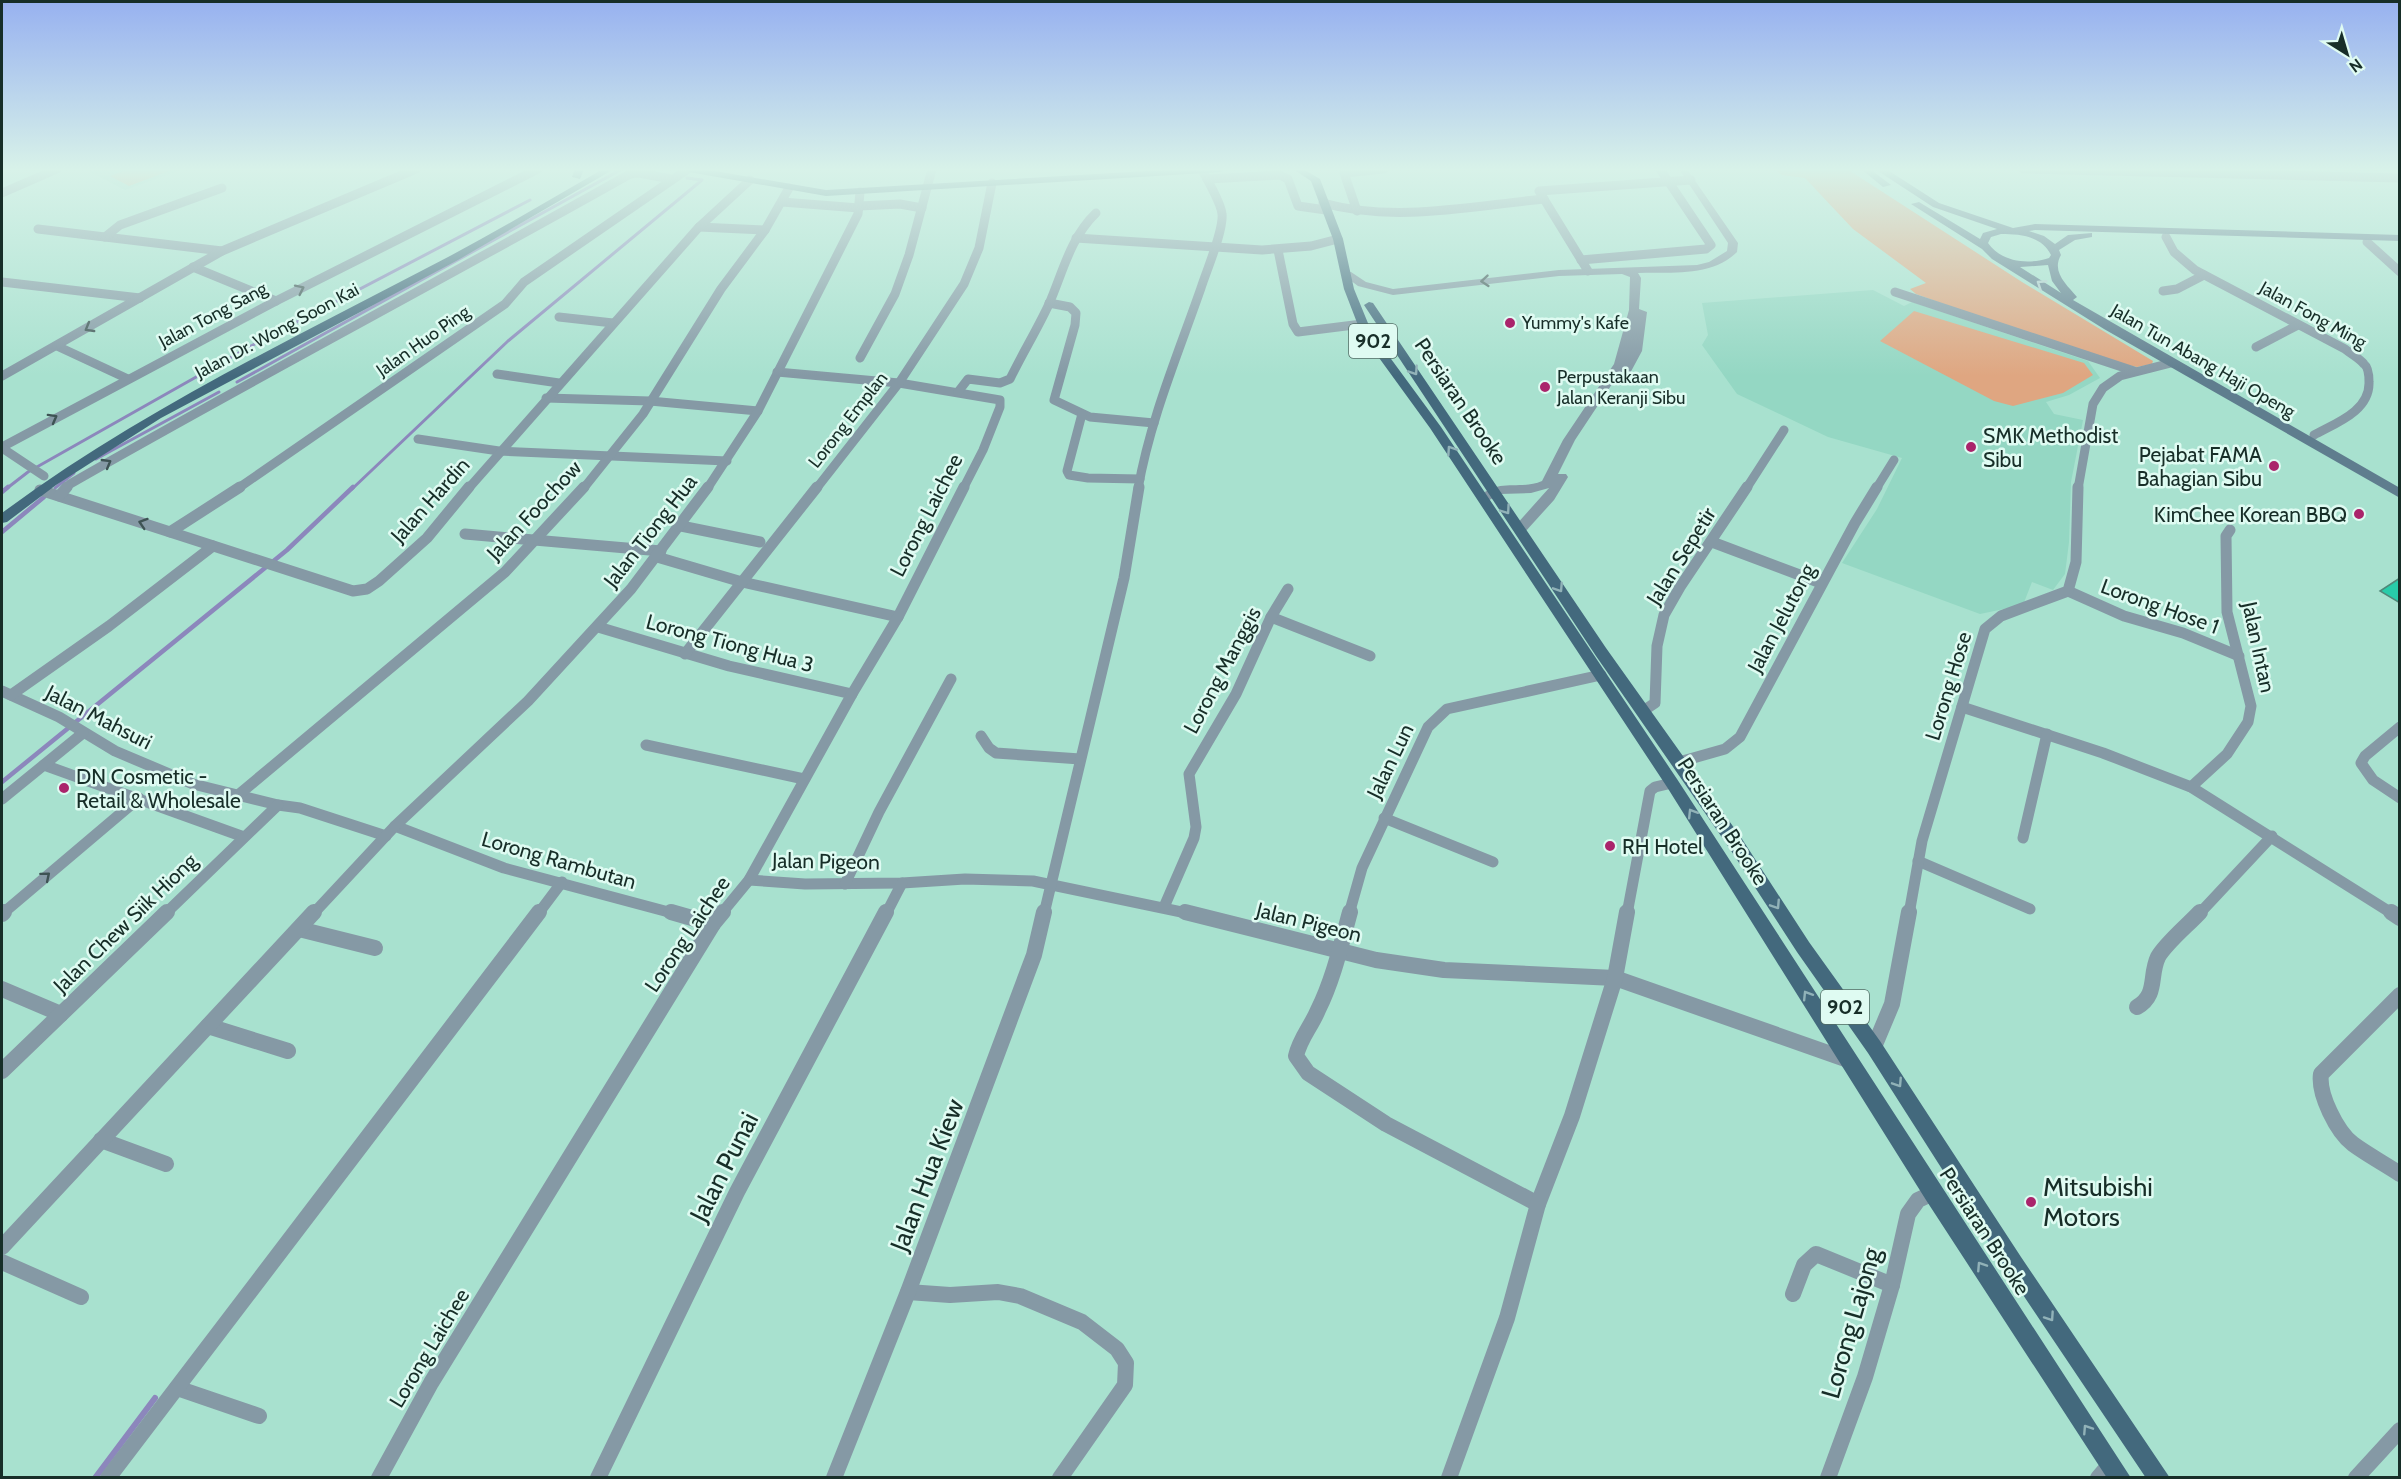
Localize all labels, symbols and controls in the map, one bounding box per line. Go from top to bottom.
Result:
north arrow [2317,24,2377,84]
text: N [2345,55,2366,77]
one-way arrow [1480,274,1489,287]
street label: Jalan Fong Ming [2255,276,2371,354]
street label: Jalan Tong Sang [154,277,272,353]
street label: Jalan Dr. Wong Soon Kai [190,278,363,384]
one-way arrow [2037,280,2047,292]
one-way arrow [293,285,304,296]
street label: Jalan Tun Abang Haji Openg [2106,299,2300,423]
street label: Jalan Huo Ping [371,300,475,382]
place label: Yummy's Kafe [1521,312,1629,334]
marker: Yummy's Kafe [1503,316,1517,330]
one-way arrow [85,320,96,332]
road number: 902 [1349,324,1397,358]
street label: Persiaran Brooke [1410,333,1513,469]
one-way arrow [1407,364,1418,375]
place label: Perpustakaan Jalan Keranji Sibu [1556,366,1685,409]
street label: Lorong Emplan [804,368,892,472]
marker: Perpustakaan Jalan Keranji Sibu [1538,380,1552,394]
one-way arrow [46,414,57,425]
place label: SMK Methodist Sibu [1983,423,2118,472]
marker: SMK Methodist Sibu [1964,440,1978,454]
place label: Pejabat FAMA Bahagian Sibu [2137,442,2262,491]
one-way arrow [1448,446,1459,457]
street label: Lorong Laichee [884,449,968,580]
street label: Jalan Hardin [385,452,475,548]
street label: Jalan Foochow [481,455,587,566]
one-way arrow [101,459,111,470]
marker: Pejabat FAMA Bahagian Sibu [2267,459,2281,473]
street label: Jalan Tiong Hua [598,470,702,593]
street label: Jalan Sepetir [1641,502,1721,610]
place label: KimChee Korean BBQ [2154,502,2347,527]
one-way arrow [1499,503,1510,514]
marker: KimChee Korean BBQ [2352,507,2366,521]
one-way arrow [138,518,149,530]
street label: Jalan Jelutong [1742,559,1820,677]
street label: Lorong Hose 1 [2098,573,2222,639]
one-way arrow [1552,581,1563,592]
street label: Jalan Intan [2237,598,2281,695]
street label: Lorong Manggis [1178,602,1266,738]
street label: Lorong Tiong Hua 3 [644,609,816,677]
street label: Lorong Hose [1920,628,1976,743]
street label: Jalan Mahsuri [41,679,156,754]
street label: Jalan Lun [1361,720,1419,803]
street label: Persiaran Brooke [1672,753,1774,890]
place label: DN Cosmetic - Retail & Wholesale [76,764,241,813]
marker: DN Cosmetic - Retail & Wholesale [57,781,71,795]
one-way arrow [1687,809,1699,819]
street label: Lorong Rambutan [479,826,639,894]
place label: RH Hotel [1622,834,1703,859]
marker: RH Hotel [1603,839,1617,853]
street label: Jalan Chew Siik Hiong [47,848,202,999]
street label: Jalan Pigeon [771,848,880,874]
street label: Lorong Laichee [639,871,735,997]
one-way arrow [39,873,50,884]
street label: Jalan Pigeon [1253,897,1364,947]
one-way arrow [1768,899,1780,909]
road number: 902 [1821,990,1869,1024]
one-way arrow [1804,991,1815,1002]
one-way arrow [1890,1077,1902,1087]
street label: Jalan Hua Kiew [883,1094,971,1257]
street label: Jalan Punai [682,1107,765,1228]
street label: Persiaran Brooke [1934,1163,2036,1300]
place label: Mitsubishi Motors [2043,1171,2153,1233]
marker: Mitsubishi Motors [2024,1195,2038,1209]
street label: Lorong Lajong [1814,1243,1888,1402]
one-way arrow [1977,1261,1988,1272]
street label: Lorong Laichee [384,1284,474,1412]
one-way arrow [2043,1310,2054,1321]
one-way arrow [2083,1425,2095,1435]

